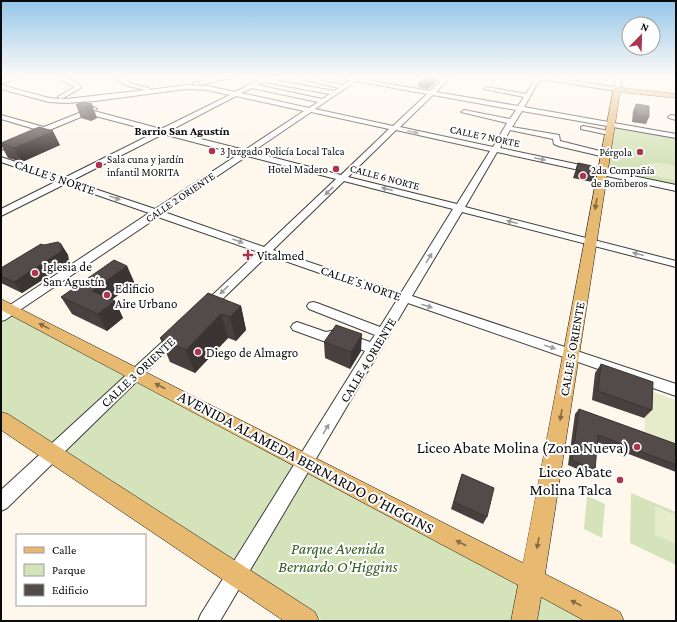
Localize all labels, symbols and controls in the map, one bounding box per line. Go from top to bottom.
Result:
north arrow [621,16,661,56]
text: N [639,20,651,34]
street label: CALLE 7 NORTE [449,123,521,149]
district label: Barrio San Agustín [134,124,230,138]
one-way arrow [406,129,419,135]
place label: 3 Juzgado Policía Local Talca [220,145,345,158]
marker: 3 Juzgado Policía Local Talca [207,146,217,156]
place label: Pérgola [599,146,632,159]
marker: Pérgola [635,147,645,157]
place label: Sala cuna y jardín infantil MORITA [107,153,184,178]
street label: CALLE 5 NORTE [13,156,97,198]
one-way arrow [534,156,546,162]
marker: Sala cuna y jardín infantil MORITA [94,160,104,170]
street label: CALLE 6 NORTE [349,162,421,192]
place label: Hotel Madero [268,163,329,175]
marker: Hotel Madero [331,164,341,174]
place label: 2da Compañía de Bomberos [591,164,655,189]
street label: CALLE 2 ORIENTE [143,169,217,225]
marker: 2da Compañía de Bomberos [578,171,588,181]
one-way arrow [324,186,334,196]
one-way arrow [380,186,392,192]
one-way arrow [109,195,121,201]
one-way arrow [593,198,599,210]
one-way arrow [506,219,518,225]
one-way arrow [232,238,244,244]
place label: Vitalmed [257,248,304,263]
marker: Vitalmed [242,249,254,261]
one-way arrow [632,251,644,257]
one-way arrow [426,252,433,264]
place label: Iglesia de San Agustín [43,259,105,289]
street label: CALLE 5 NORTE [319,262,403,304]
marker: Iglesia de San Agustín [30,268,40,278]
place label: Edificio Aire Urbano [115,281,177,311]
one-way arrow [219,285,229,295]
marker: Edificio Aire Urbano [102,290,112,300]
street label: CALLE 5 ORIENTE [556,301,588,397]
one-way arrow [421,303,433,309]
street label: CALLE 4 ORIENTE [337,315,399,405]
one-way arrow [38,323,50,329]
street label: CALLE 3 ORIENTE [98,334,178,410]
one-way arrow [544,344,556,350]
place label: Diego de Almagro [206,345,298,360]
marker: Diego de Almagro [193,347,203,357]
one-way arrow [154,382,165,389]
street label: AVENIDA ALAMEDA BERNARDO O'HIGGINS [175,387,437,537]
one-way arrow [558,409,564,421]
one-way arrow [322,423,329,435]
place label: Liceo Abate Molina (Zona Nueva) [417,439,629,457]
marker: Liceo Abate Molina (Zona Nueva) [632,442,642,452]
place label: Liceo Abate Molina Talca [530,463,613,498]
marker: Liceo Abate Molina Talca [615,475,625,485]
legend [16,534,146,606]
one-way arrow [534,537,540,549]
park label: Parque Avenida Bernardo O'Higgins [278,540,398,576]
one-way arrow [455,540,467,546]
text: Calle [52,543,76,557]
text: Parque [52,563,85,577]
text: Edificio [52,583,89,597]
one-way arrow [570,600,582,606]

